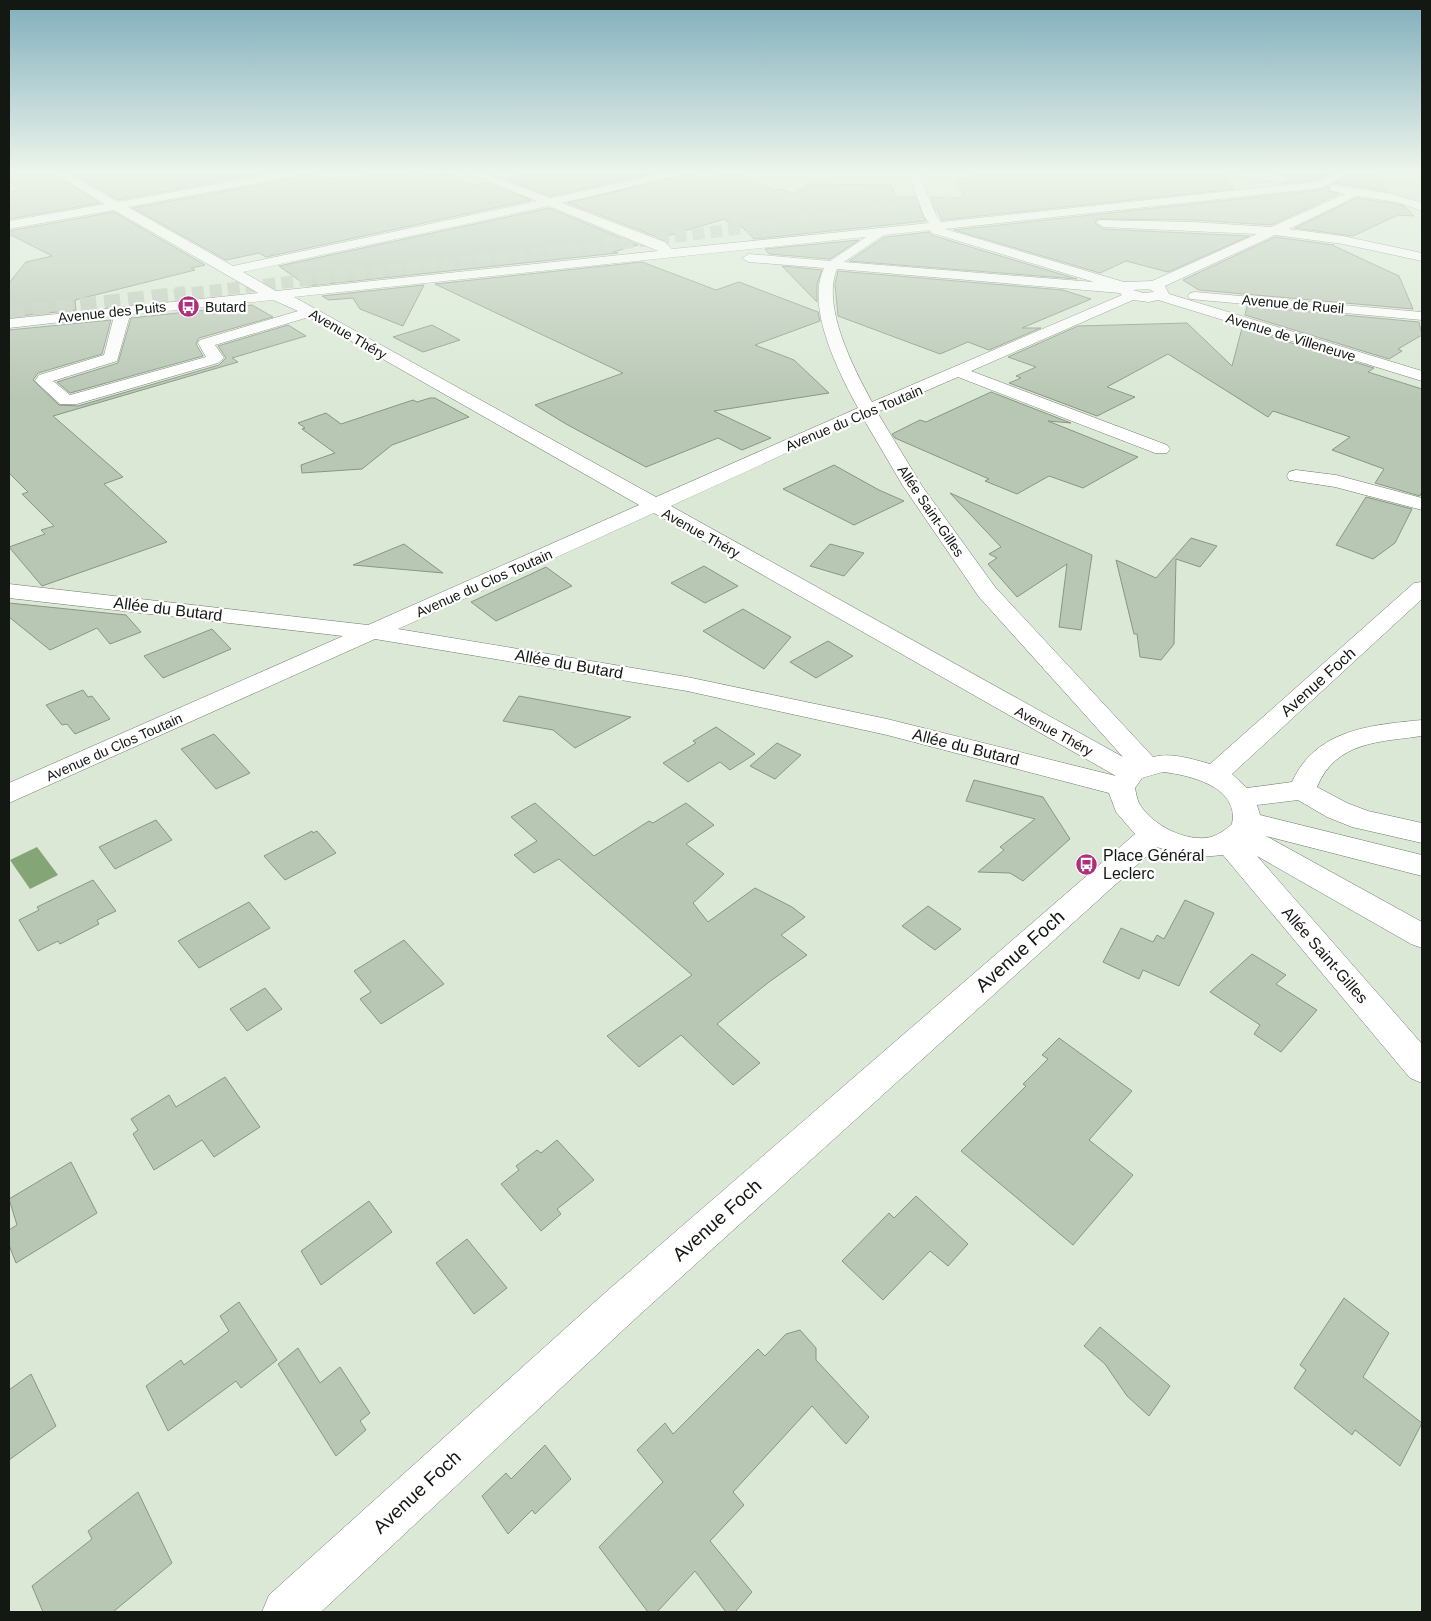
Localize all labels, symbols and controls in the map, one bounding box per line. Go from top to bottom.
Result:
street label: Avenue de Rueil [1241,292,1345,316]
bus stop icon: Butard [177,295,201,319]
street label: Avenue des Puits [57,298,167,326]
place label: Butard [205,299,246,315]
street label: Avenue Théry [306,305,390,363]
street label: Avenue de Villeneuve [1224,310,1358,364]
street label: Avenue du Clos Toutain [783,382,925,454]
street label: Allée Saint-Gilles [895,462,967,560]
street label: Avenue Théry [659,505,743,561]
street label: Avenue du Clos Toutain [413,546,555,620]
street label: Allée du Butard [113,594,223,624]
street label: Avenue Foch [1277,644,1359,720]
street label: Allée du Butard [514,646,624,682]
street label: Avenue Théry [1012,703,1096,759]
street label: Avenue du Clos Toutain [43,710,185,784]
street label: Allée du Butard [911,726,1021,768]
place label: Place Général Leclerc [1103,847,1204,882]
bus stop icon: Place Général Leclerc [1075,852,1099,876]
street label: Allée Saint-Gilles [1279,903,1371,1007]
street label: Avenue Foch [971,906,1069,996]
street label: Avenue Foch [668,1175,766,1265]
street label: Avenue Foch [369,1446,465,1538]

